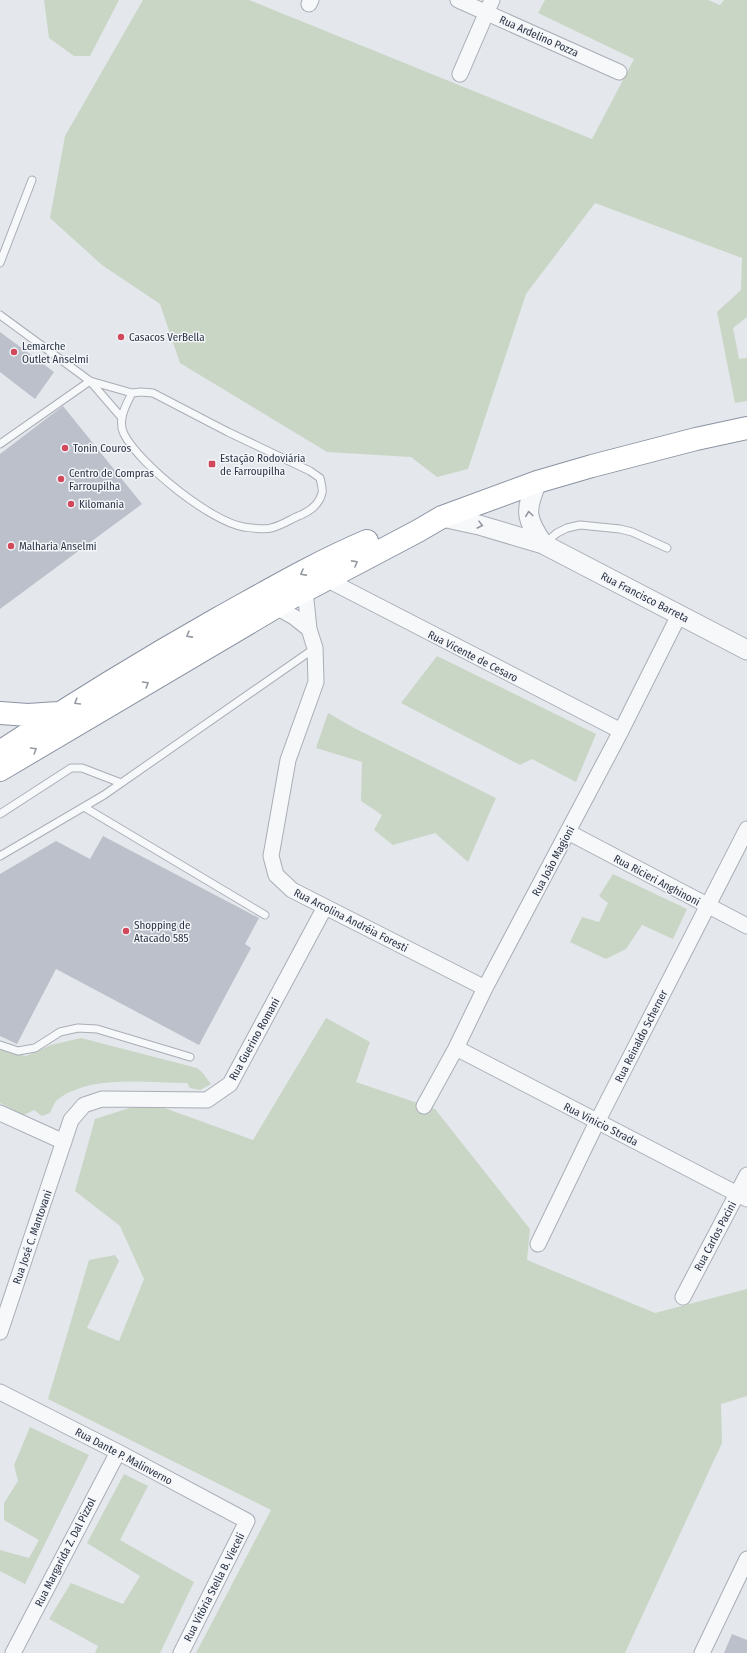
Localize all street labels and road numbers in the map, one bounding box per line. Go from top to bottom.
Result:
street label: Rua Ardelino Pozza [497,13,580,60]
street label: Rua Francisco Barreta [599,570,691,625]
street label: Rua Vicente de Cesaro [426,628,520,685]
street label: Rua João Magioni [529,824,577,899]
street label: Rua Ricieri Anghinoni [611,852,702,909]
street label: Rua Arcolina Andréia Foresti [292,886,410,955]
street label: Rua Reinaldo Scherner [612,988,671,1085]
street label: Rua Guerino Romani [226,996,283,1083]
street label: Rua Vinicio Strada [561,1100,640,1149]
street label: Rua José C. Mantovani [10,1188,55,1286]
street label: Rua Carlos Pacini [692,1199,739,1273]
street label: Rua Dante P. Malinverno [73,1425,175,1488]
street label: Rua Margarida Z. Dal Pizzol [32,1496,99,1609]
street label: Rua Vitória Stella B. Vieceli [181,1530,248,1644]

